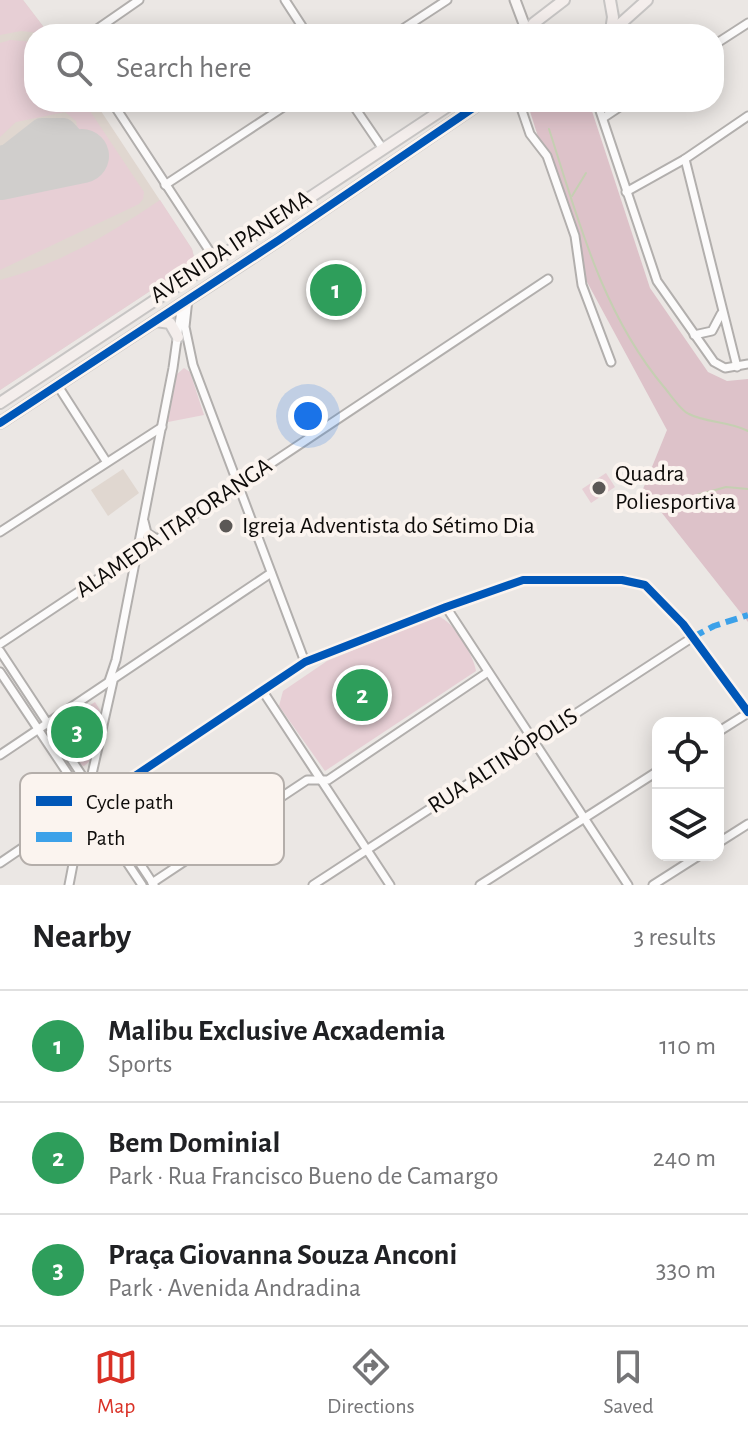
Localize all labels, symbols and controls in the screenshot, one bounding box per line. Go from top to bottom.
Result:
search box [24,24,724,112]
icon: search [52,46,96,90]
text: Search here [116,53,252,83]
street label: AVENIDA IPANEMA [146,186,316,308]
pin: 1 [310,260,362,320]
your location [288,396,328,436]
street label: ALAMEDA ITAPORANGA [72,453,276,602]
place label: Quadra Poliesportiva [615,462,736,514]
marker: Quadra Poliesportiva [590,479,608,497]
place label: Igreja Adventista do Sétimo Dia [242,514,535,538]
marker: Igreja Adventista do Sétimo Dia [217,517,235,535]
pin: 2 [336,665,388,725]
pin: 3 [51,702,103,762]
street label: RUA ALTINÓPOLIS [423,702,582,818]
map controls [652,717,724,861]
button: locate [652,717,724,789]
legend [20,773,284,865]
button: layers [652,789,724,861]
text: Cycle path [86,791,174,813]
text: Path [86,827,126,849]
text: Nearby [32,920,131,954]
text: 3 results [633,924,716,950]
text: Malibu Exclusive Acxademia [108,1016,446,1046]
text: 1 [53,1033,63,1059]
text: 110 m [659,1033,716,1059]
text: Sports [108,1051,172,1077]
text: Bem Dominial [108,1128,280,1158]
text: 2 [52,1145,64,1171]
text: 240 m [653,1145,716,1171]
text: Park · Rua Francisco Bueno de Camargo [108,1163,499,1189]
text: Praça Giovanna Souza Anconi [108,1240,457,1270]
text: 3 [52,1257,64,1283]
text: 330 m [656,1257,716,1283]
text: Park · Avenida Andradina [108,1275,361,1301]
tab: Map [94,1345,138,1419]
tab: Directions [327,1345,415,1419]
tab: Saved [603,1345,654,1419]

